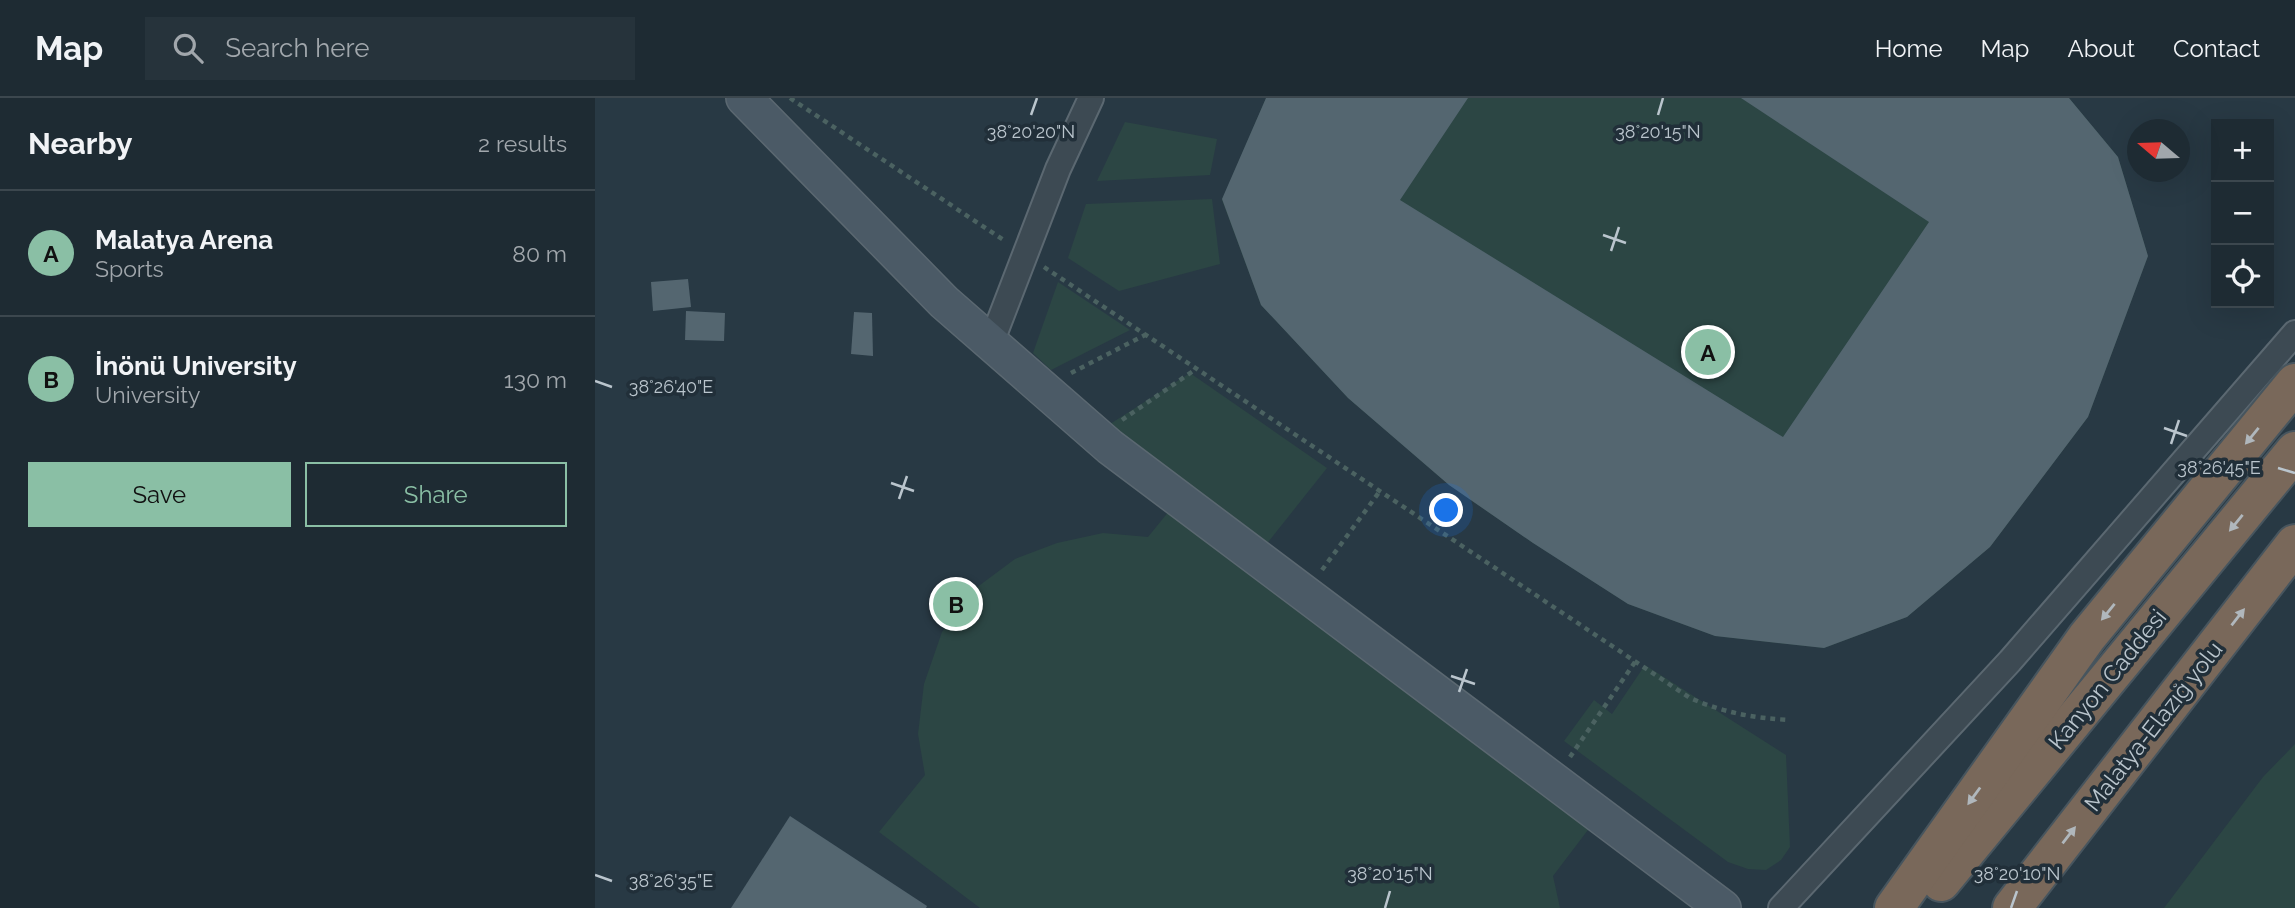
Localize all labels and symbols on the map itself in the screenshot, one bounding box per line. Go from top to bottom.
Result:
north arrow [2127,119,2190,182]
text: 38°20'20"N [987,121,1075,142]
text: 38°20'15"N [1615,121,1701,142]
pin: A [1685,326,1731,378]
text: 38°26'40"E [629,376,713,397]
one-way arrow [2245,427,2260,444]
text: 38°26'45"E [2177,457,2261,478]
your location [1429,493,1463,527]
one-way arrow [2229,514,2244,531]
pin: B [933,578,979,630]
one-way arrow [2100,603,2115,621]
street label: Kanyon Caddesi [2042,604,2172,754]
one-way arrow [2231,608,2246,626]
street label: Malatya-Elazığ yolu [2078,636,2228,816]
one-way arrow [1967,787,1981,805]
one-way arrow [2061,826,2076,844]
text: 38°20'15"N [1347,863,1433,884]
text: 38°20'10"N [1974,863,2060,884]
text: 38°26'35"E [629,870,713,891]

